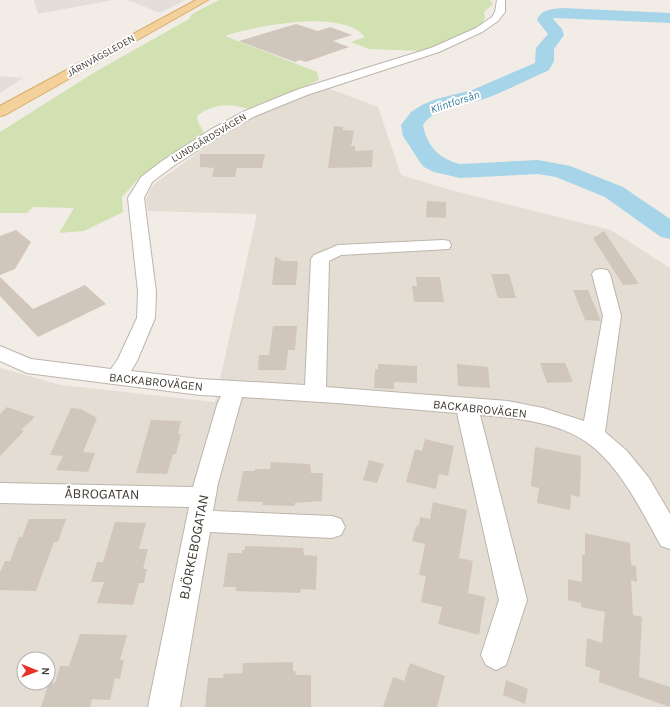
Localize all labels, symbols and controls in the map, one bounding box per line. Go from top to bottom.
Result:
street label: JÄRNVÄGSLEDEN [65,32,137,80]
water label: Klintforsån [429,88,481,116]
street label: LUNDGÄRDSVÄGEN [169,111,249,165]
street label: BACKABROVÄGEN [108,370,204,394]
street label: BACKABROVÄGEN [432,397,528,421]
street label: ÅBROGATAN [64,485,140,503]
street label: BJÖRKEBOGATAN [175,493,213,601]
north arrow [16,651,56,691]
text: N [39,667,52,675]

